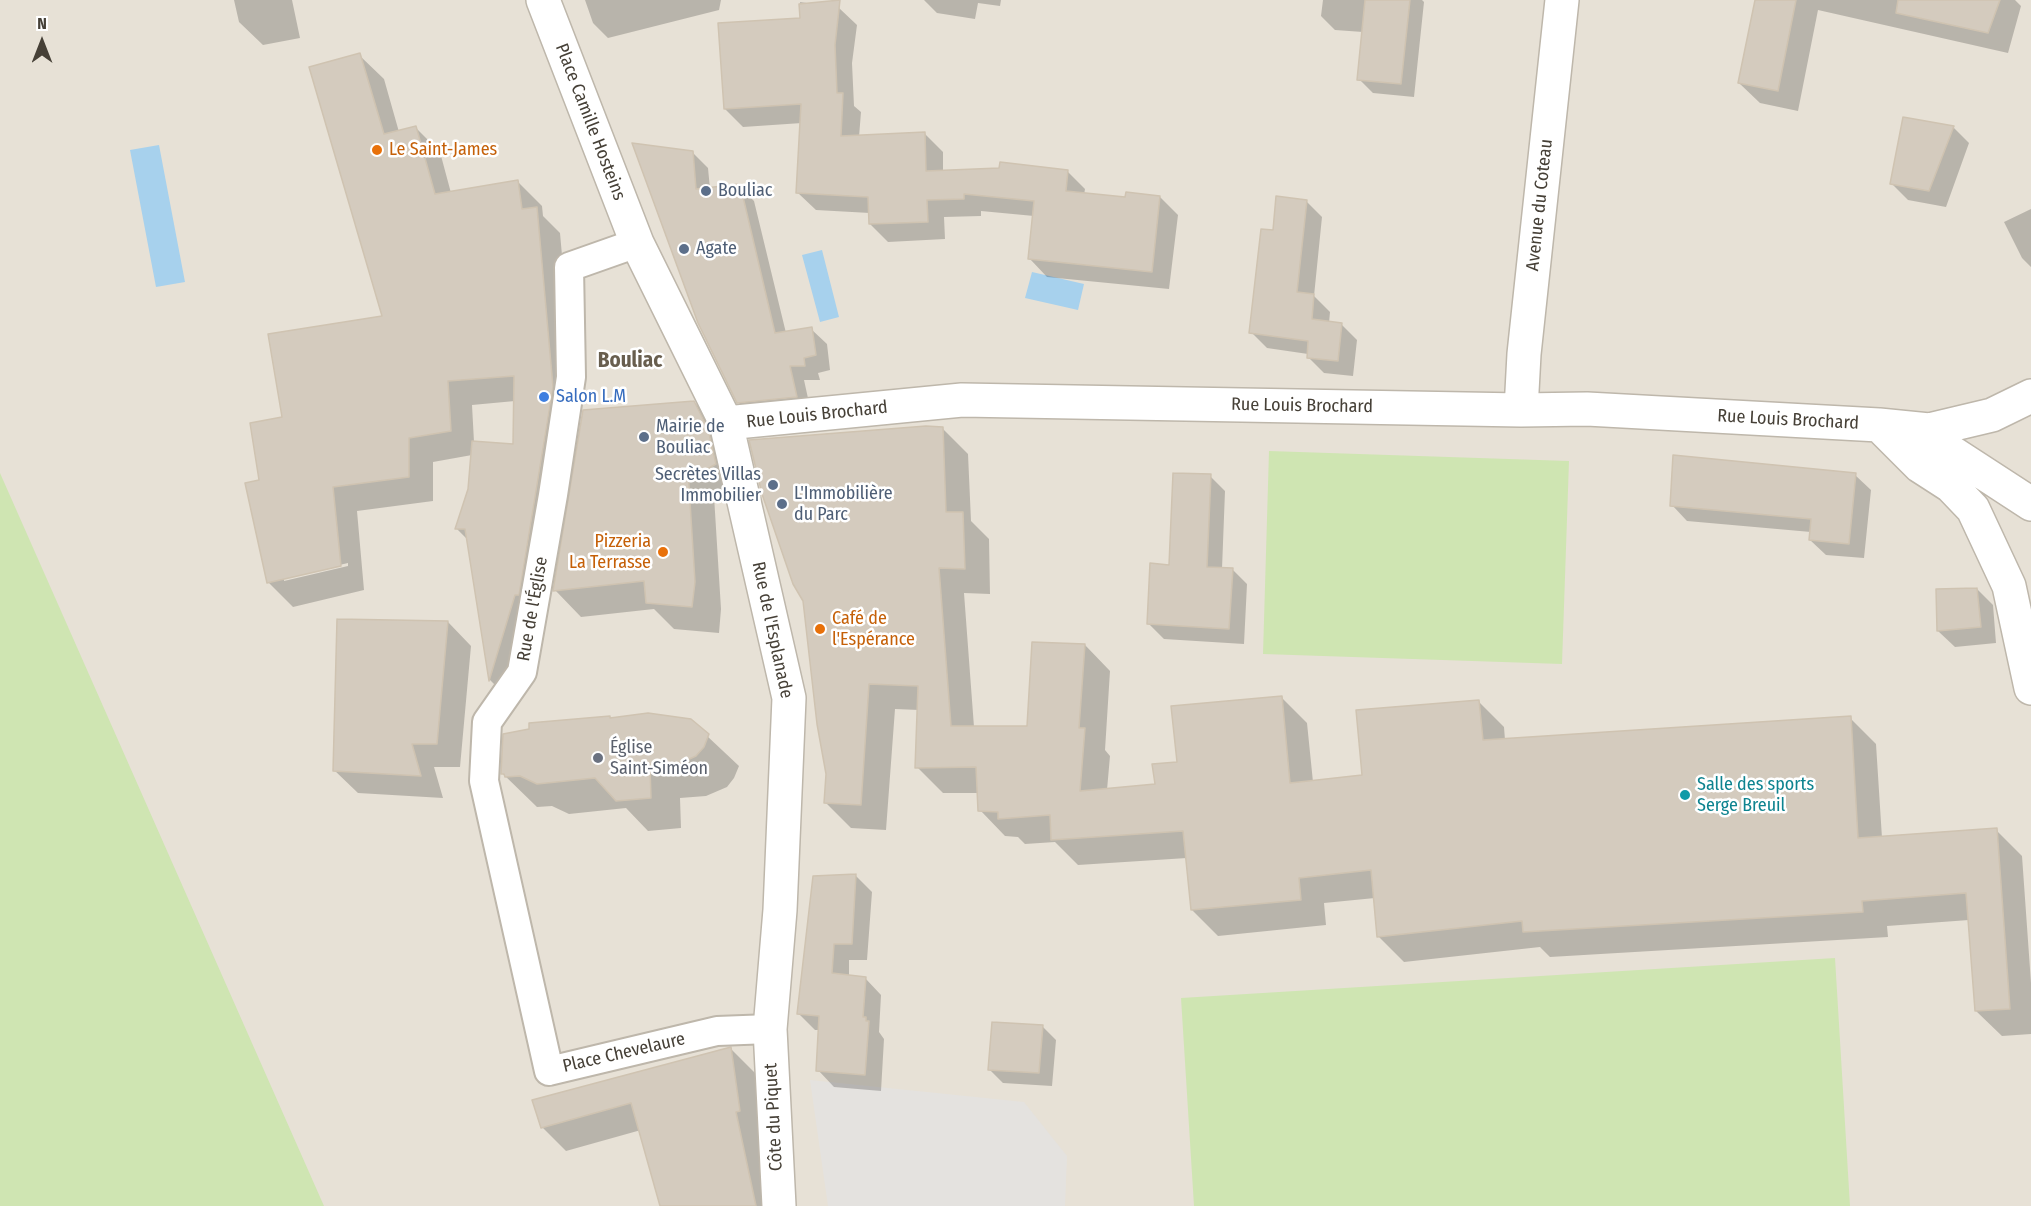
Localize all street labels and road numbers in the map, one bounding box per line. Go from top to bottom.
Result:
street label: Place Camille Hosteins [550,41,630,203]
street label: Avenue du Coteau [1522,138,1558,272]
street label: Rue Louis Brochard [1231,394,1373,418]
street label: Rue Louis Brochard [745,397,889,433]
street label: Rue Louis Brochard [1717,406,1859,434]
street label: Rue de l'Église [513,555,553,663]
street label: Rue de l'Esplanade [747,560,797,700]
street label: Place Chevelaure [561,1028,687,1078]
street label: Côte du Piquet [760,1062,788,1172]

